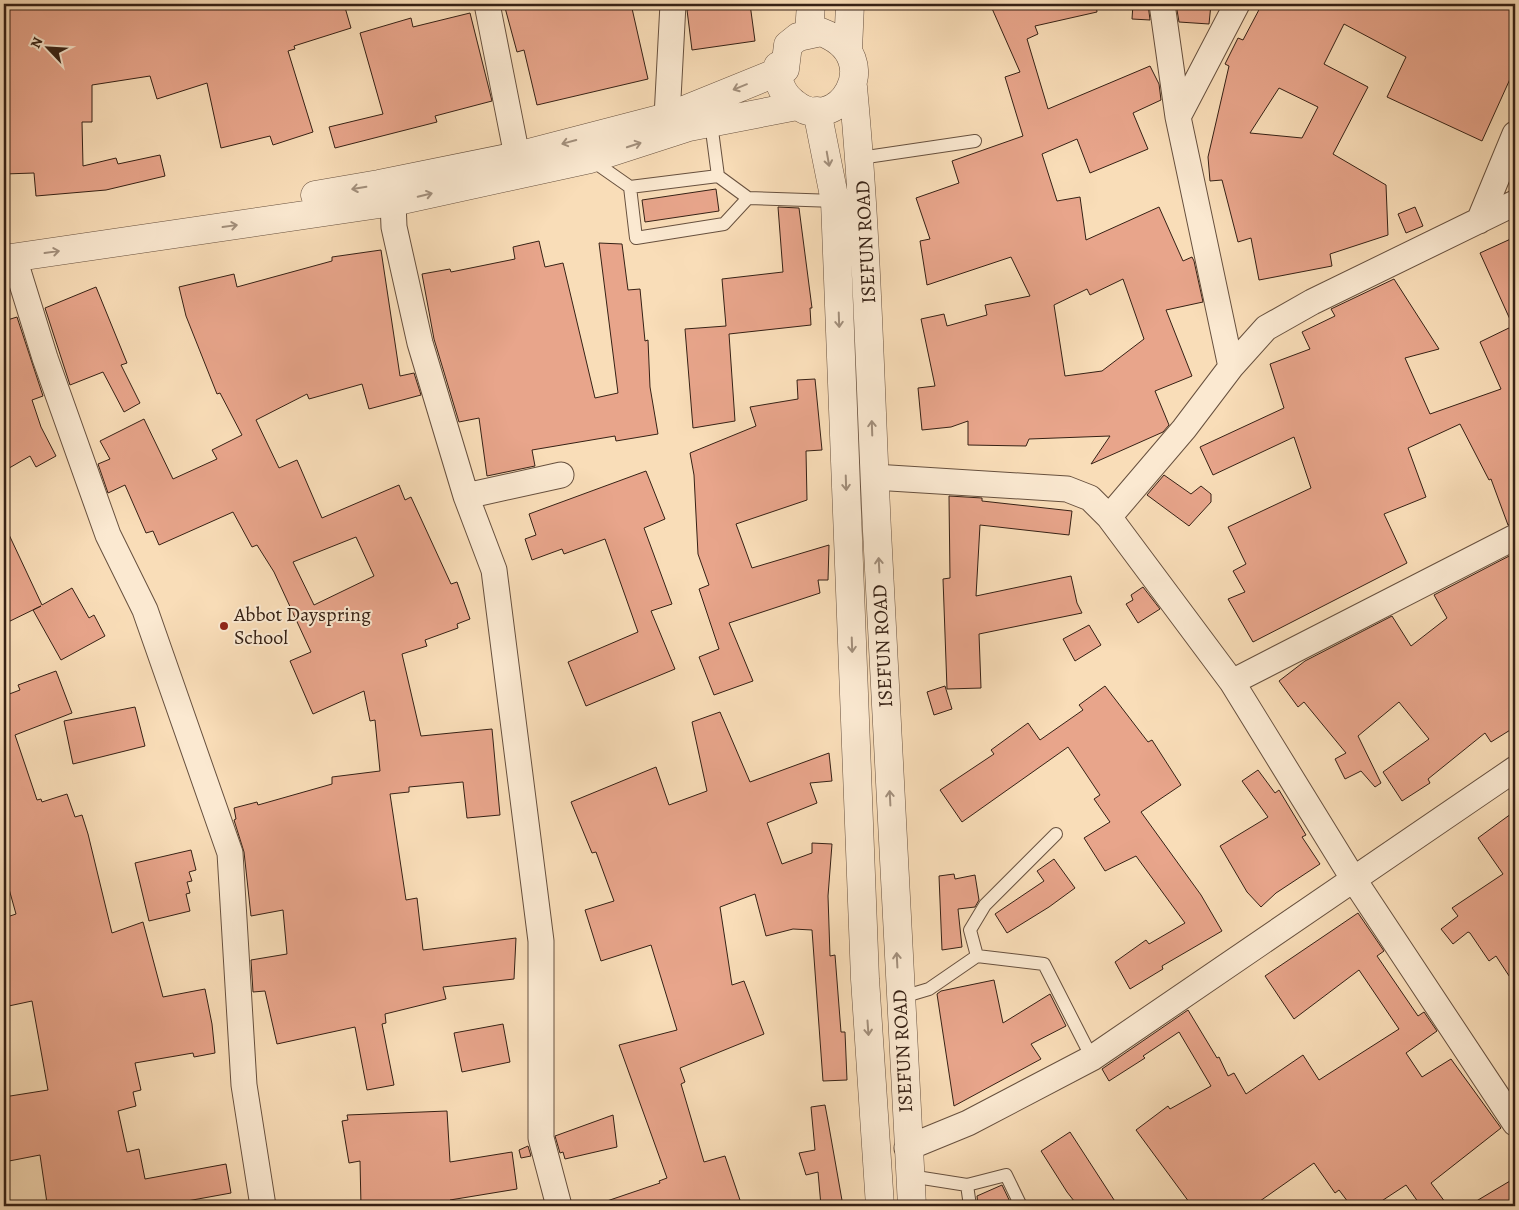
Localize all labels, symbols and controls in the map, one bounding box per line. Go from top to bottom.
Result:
north arrow [22,22,72,72]
text: N [26,34,47,51]
one-way arrow [733,83,748,92]
one-way arrow [561,137,577,147]
one-way arrow [626,140,641,149]
one-way arrow [823,150,833,166]
street label: ISEFUN ROAD [849,180,882,304]
one-way arrow [352,183,368,193]
one-way arrow [417,190,433,199]
one-way arrow [222,221,238,231]
one-way arrow [44,247,60,257]
one-way arrow [835,312,844,328]
one-way arrow [868,420,877,436]
one-way arrow [841,474,850,490]
one-way arrow [874,558,883,574]
street label: ISEFUN ROAD [866,584,899,708]
place label: Abbot Dayspring School [233,601,371,651]
marker: Abbot Dayspring School [218,620,230,632]
one-way arrow [847,636,857,653]
one-way arrow [885,790,894,806]
one-way arrow [893,952,902,968]
street label: ISEFUN ROAD [886,989,919,1113]
one-way arrow [864,1019,873,1035]

